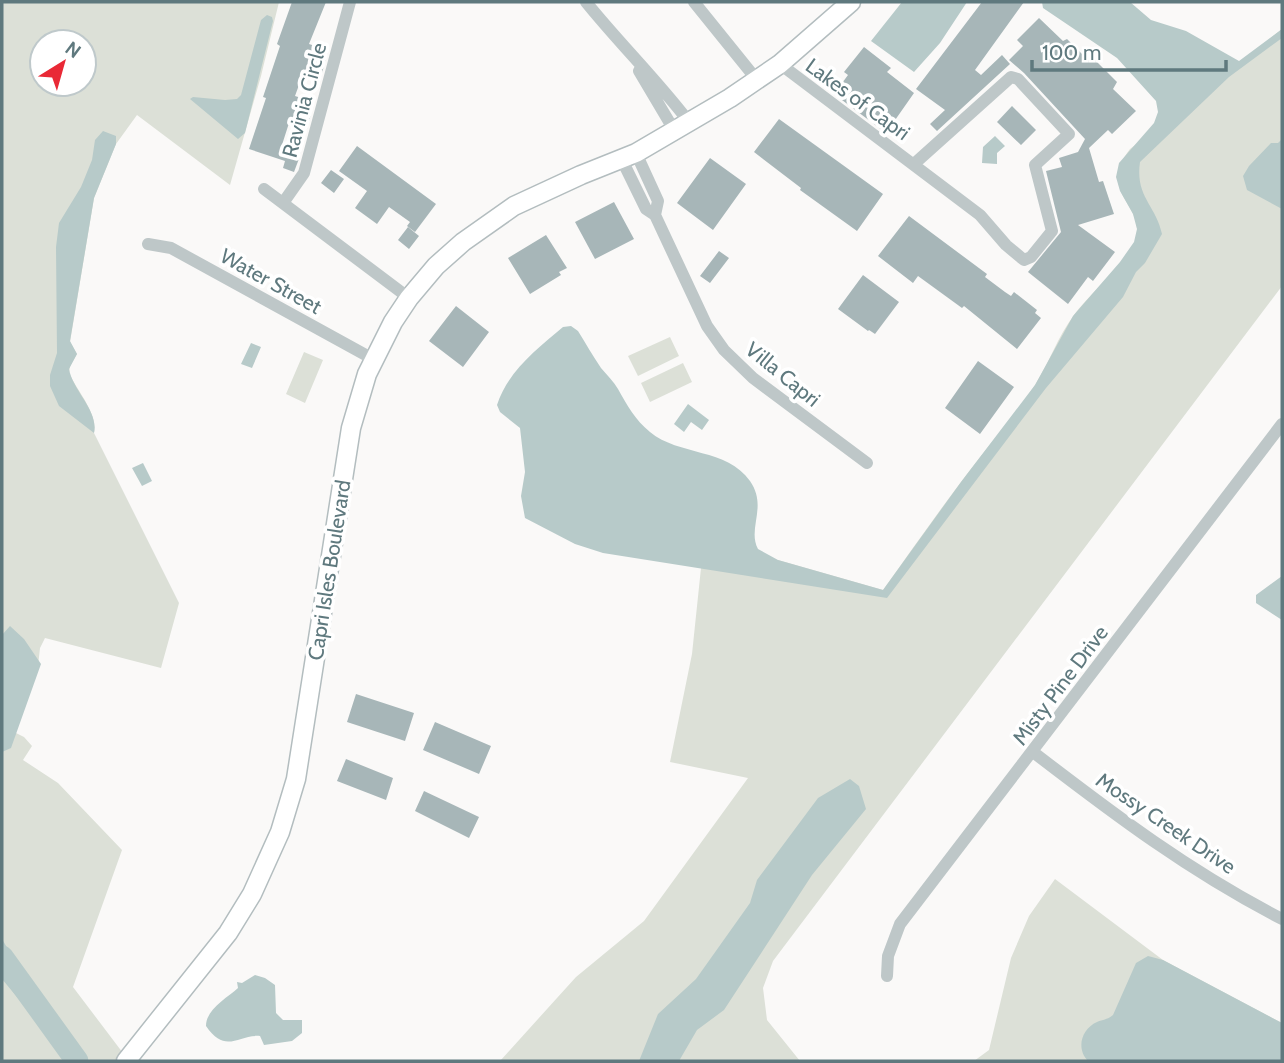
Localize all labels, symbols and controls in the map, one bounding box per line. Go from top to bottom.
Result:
north arrow [28,28,98,98]
scale bar [1032,28,1226,72]
text: N [61,37,85,63]
street label: Ravinia Circle [277,40,331,160]
text: 100 m [1042,40,1101,65]
street label: Lakes of Capri [801,53,915,145]
street label: Water Street [216,243,326,319]
street label: Villa Capri [741,336,825,412]
street label: Capri Isles Boulevard [302,478,356,662]
street label: Misty Pine Drive [1007,620,1113,750]
street label: Mossy Creek Drive [1091,767,1241,879]

